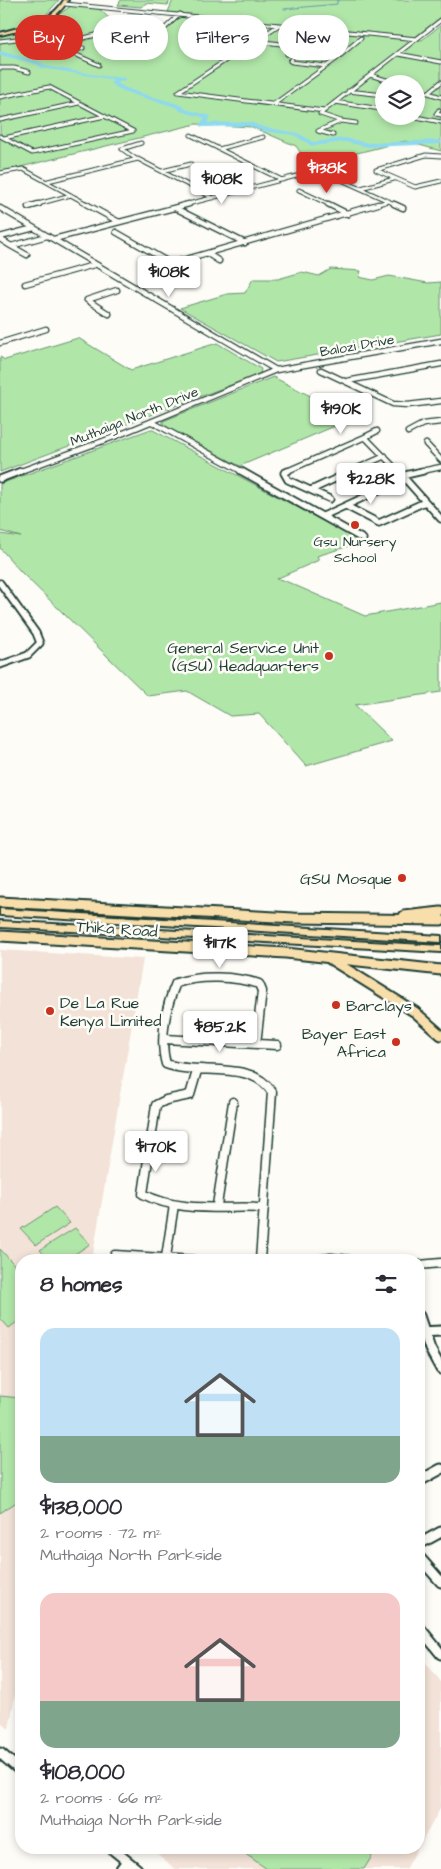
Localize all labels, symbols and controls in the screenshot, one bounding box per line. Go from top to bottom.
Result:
chip: Buy [15,15,83,60]
chip: Rent [93,15,168,60]
chip: Filters [178,15,268,60]
chip: New [278,15,349,60]
map controls [375,75,425,125]
button: layers [375,75,425,125]
pin: $138K [292,152,362,194]
text: $138K [307,157,347,179]
pin: $108K [187,162,257,205]
text: $108K [201,168,243,190]
pin: $108K [134,256,204,298]
text: $108K [148,261,190,283]
street label: Balozi Drive [318,330,397,362]
street label: Muthaiga North Drive [67,382,202,452]
pin: $190K [306,392,376,435]
text: $190K [321,398,361,420]
pin: $228K [336,462,406,505]
text: $228K [347,468,395,490]
marker: Gsu Nursery School [349,519,361,531]
place label: Gsu Nursery School [313,532,397,568]
place label: General Service Unit (GSU) Headquarters [167,637,320,677]
marker: General Service Unit (GSU) Headquarters [323,650,335,662]
place label: GSU Mosque [300,868,392,890]
marker: GSU Mosque [396,872,408,884]
street label: Thika Road [76,915,158,943]
pin: $117K [185,926,255,969]
text: $117K [204,932,236,954]
place label: De La Rue Kenya Limited [60,992,161,1033]
place label: Barclays [346,995,412,1018]
marker: Barclays [330,999,342,1011]
marker: De La Rue Kenya Limited [44,1005,56,1017]
pin: $85.2K [179,1010,261,1053]
text: $85.2K [194,1016,246,1038]
place label: Bayer East Africa [302,1023,387,1063]
marker: Bayer East Africa [390,1036,402,1048]
pin: $170K [121,1130,191,1173]
text: $170K [136,1136,176,1158]
text: 8 homes [40,1270,122,1299]
icon: filters [372,1270,400,1298]
icon: home [175,1360,265,1450]
text: $138,000 [40,1493,122,1522]
text: 2 rooms · 72 m² [40,1522,162,1544]
text: Muthaiga North Parkside [40,1544,222,1566]
icon: home [175,1625,265,1715]
text: $108,000 [40,1758,125,1787]
text: 2 rooms · 66 m² [40,1787,163,1809]
text: Muthaiga North Parkside [40,1809,222,1831]

